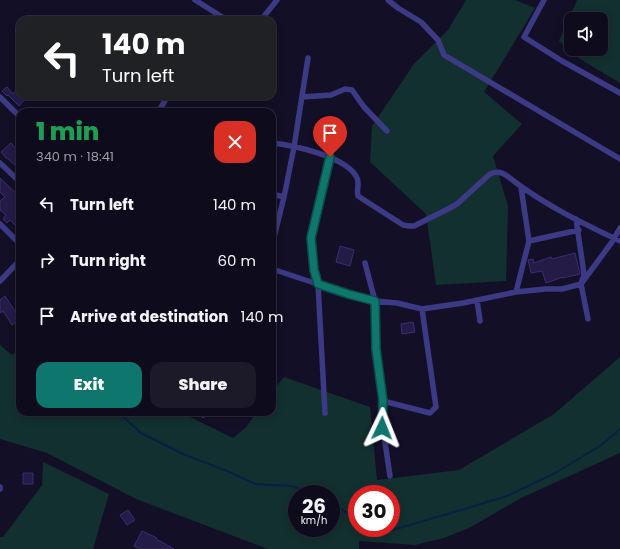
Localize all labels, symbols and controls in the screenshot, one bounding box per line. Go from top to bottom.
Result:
map controls [564,12,608,56]
button: sound [564,12,608,56]
text: 140 m [102,25,185,64]
icon: left [36,32,88,84]
text: Turn left [102,63,174,88]
text: 1 min [36,115,99,148]
pin [313,116,347,157]
button: close [214,121,256,163]
icon: arrive [319,122,341,144]
text: 340 m · 18:41 [36,147,114,166]
icon: left [36,193,58,215]
text: Turn left [70,194,134,215]
text: 140 m [213,194,256,215]
icon: right [36,249,58,271]
text: Turn right [70,250,146,271]
text: 60 m [218,250,256,271]
icon: arrive [36,305,58,327]
text: Arrive at destination [70,306,228,327]
text: 140 m [240,306,284,327]
button: Exit [36,362,142,408]
button: Share [150,362,256,408]
position arrow [361,407,403,449]
speed limit sign: 30 [348,485,400,537]
text: 26 [302,492,326,520]
text: km/h [301,513,327,528]

